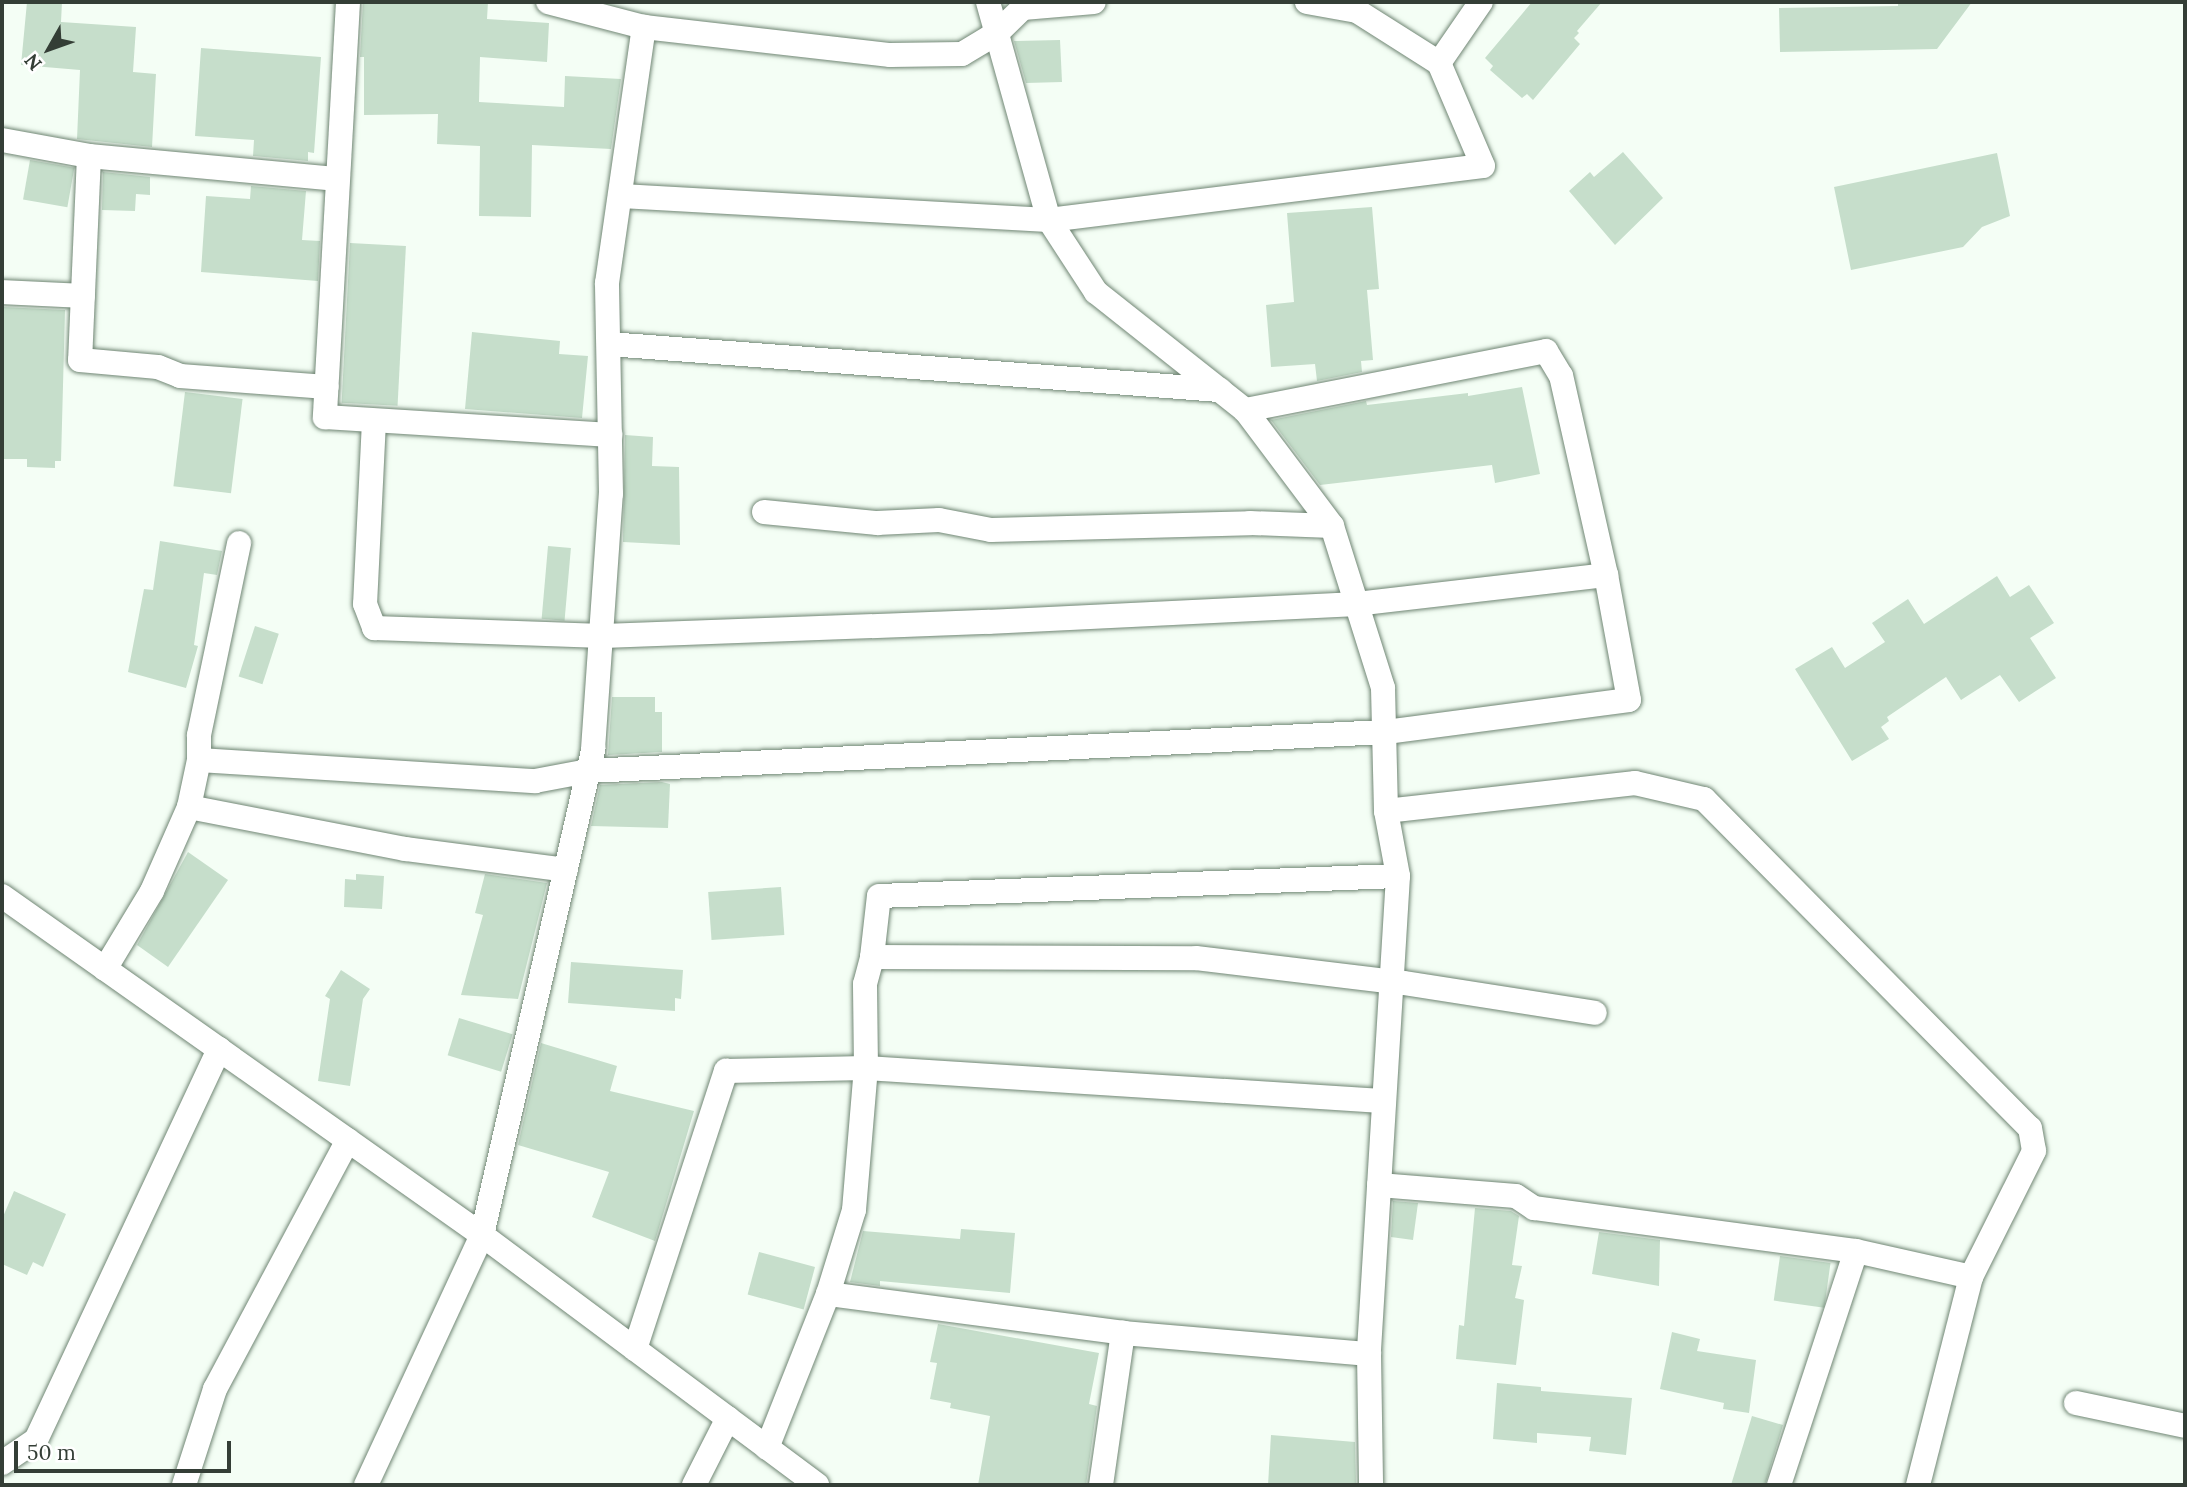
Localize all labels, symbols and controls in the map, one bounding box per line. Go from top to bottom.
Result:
north arrow [14,14,84,84]
text: N [19,49,47,76]
scale bar [18,1428,234,1472]
text: 50 m [27,1439,76,1466]

